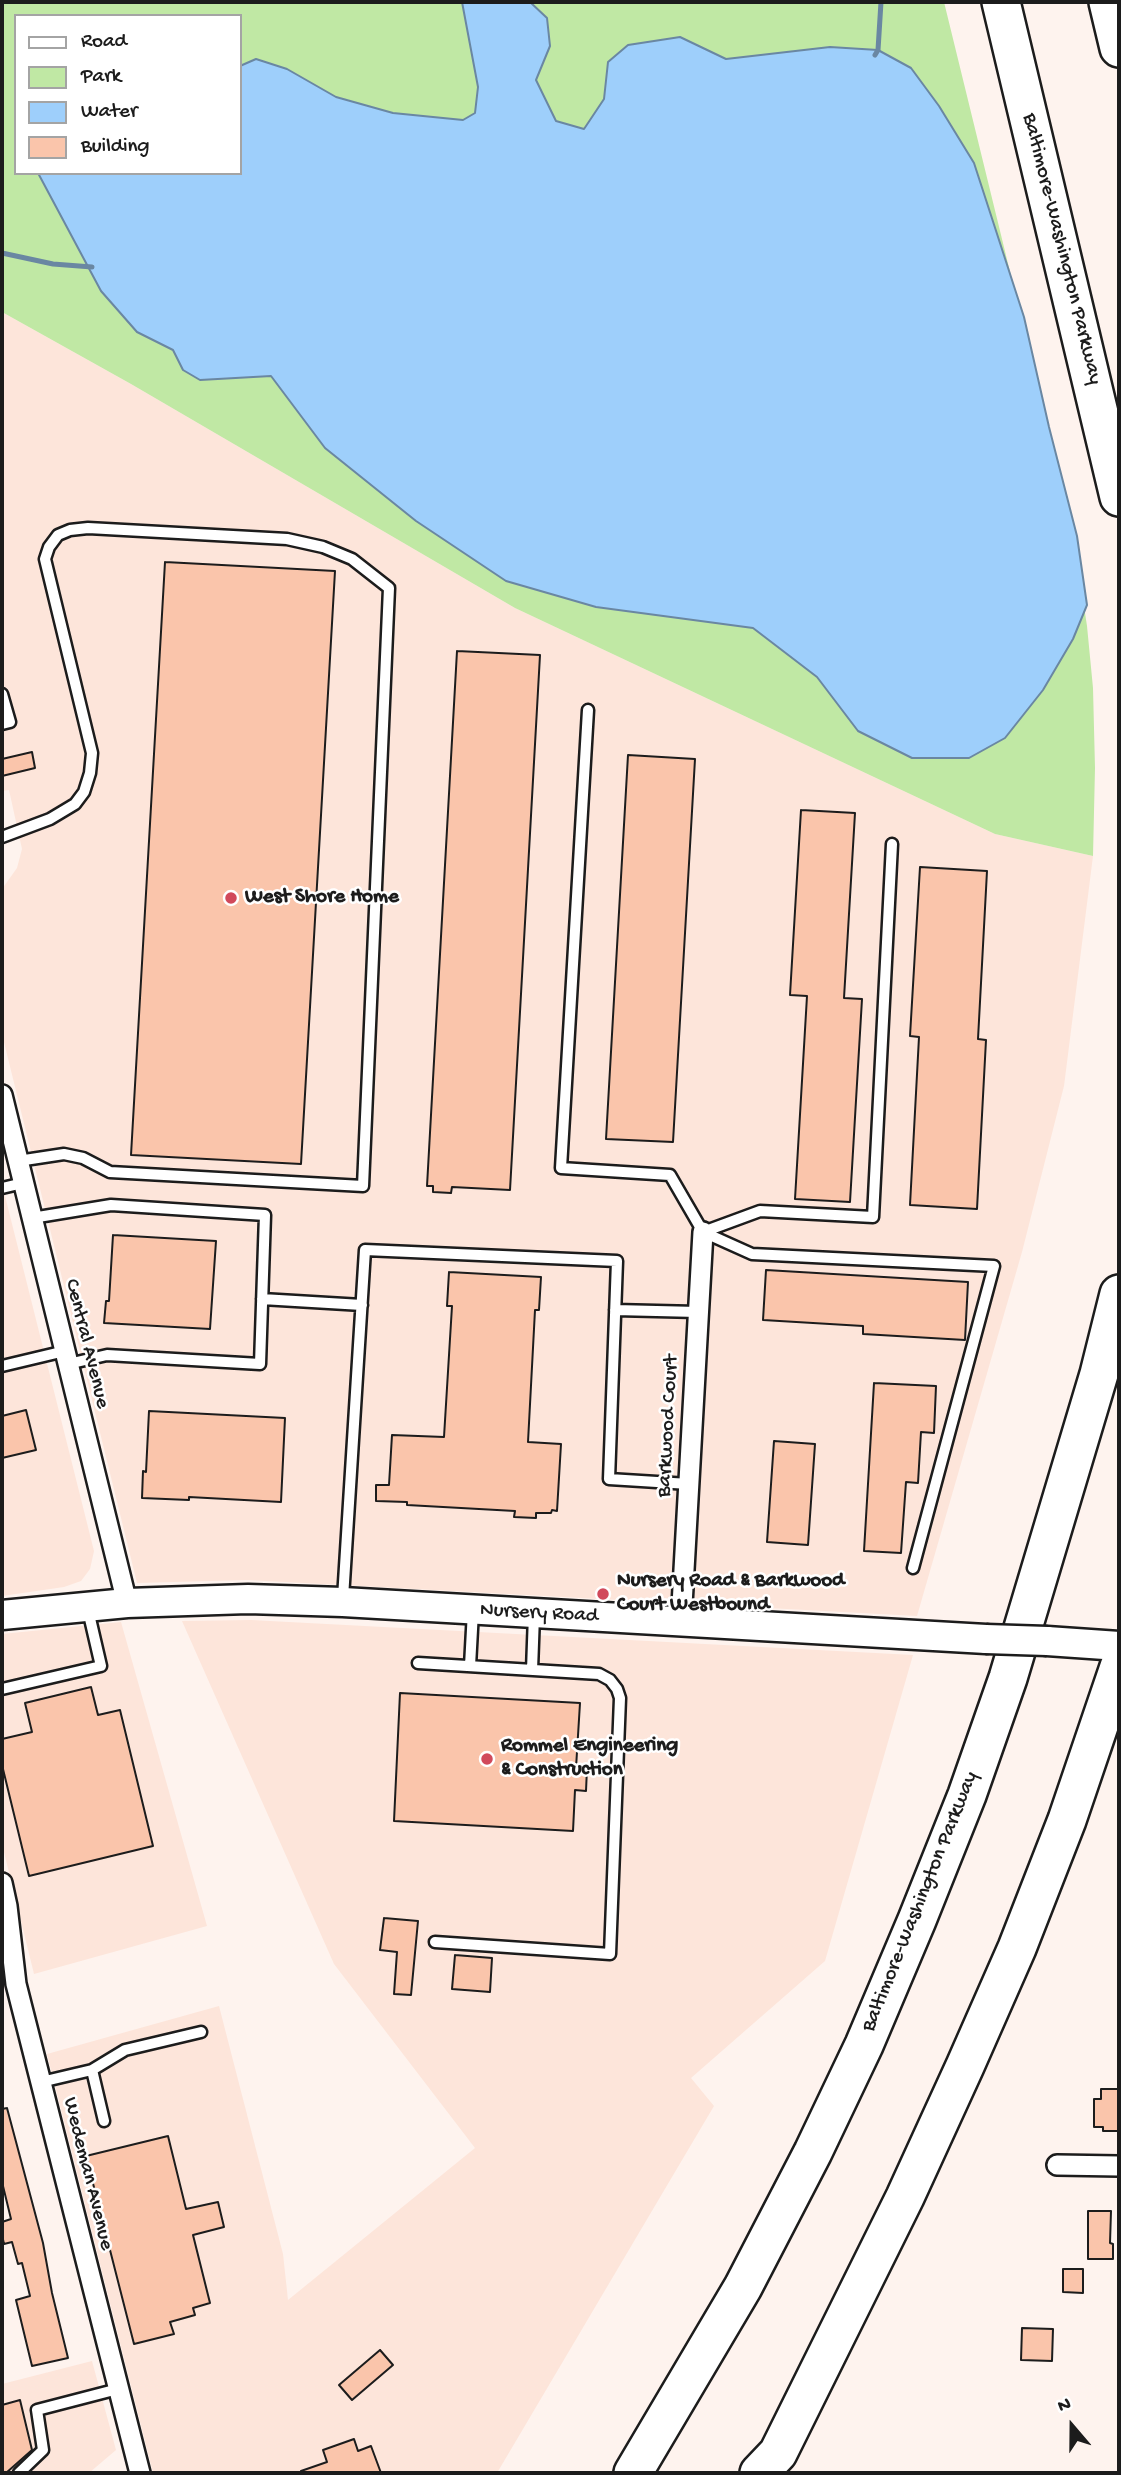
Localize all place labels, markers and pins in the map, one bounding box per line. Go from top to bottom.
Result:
place label: West Shore Home [245,885,399,911]
marker: West Shore Home [223,890,239,906]
place label: Nursery Road & Barkwood Court Westbound [617,1569,844,1619]
marker: Nursery Road & Barkwood Court Westbound [595,1586,611,1602]
place label: Rommel Engineering & Construction [501,1734,678,1784]
marker: Rommel Engineering & Construction [479,1751,495,1767]

